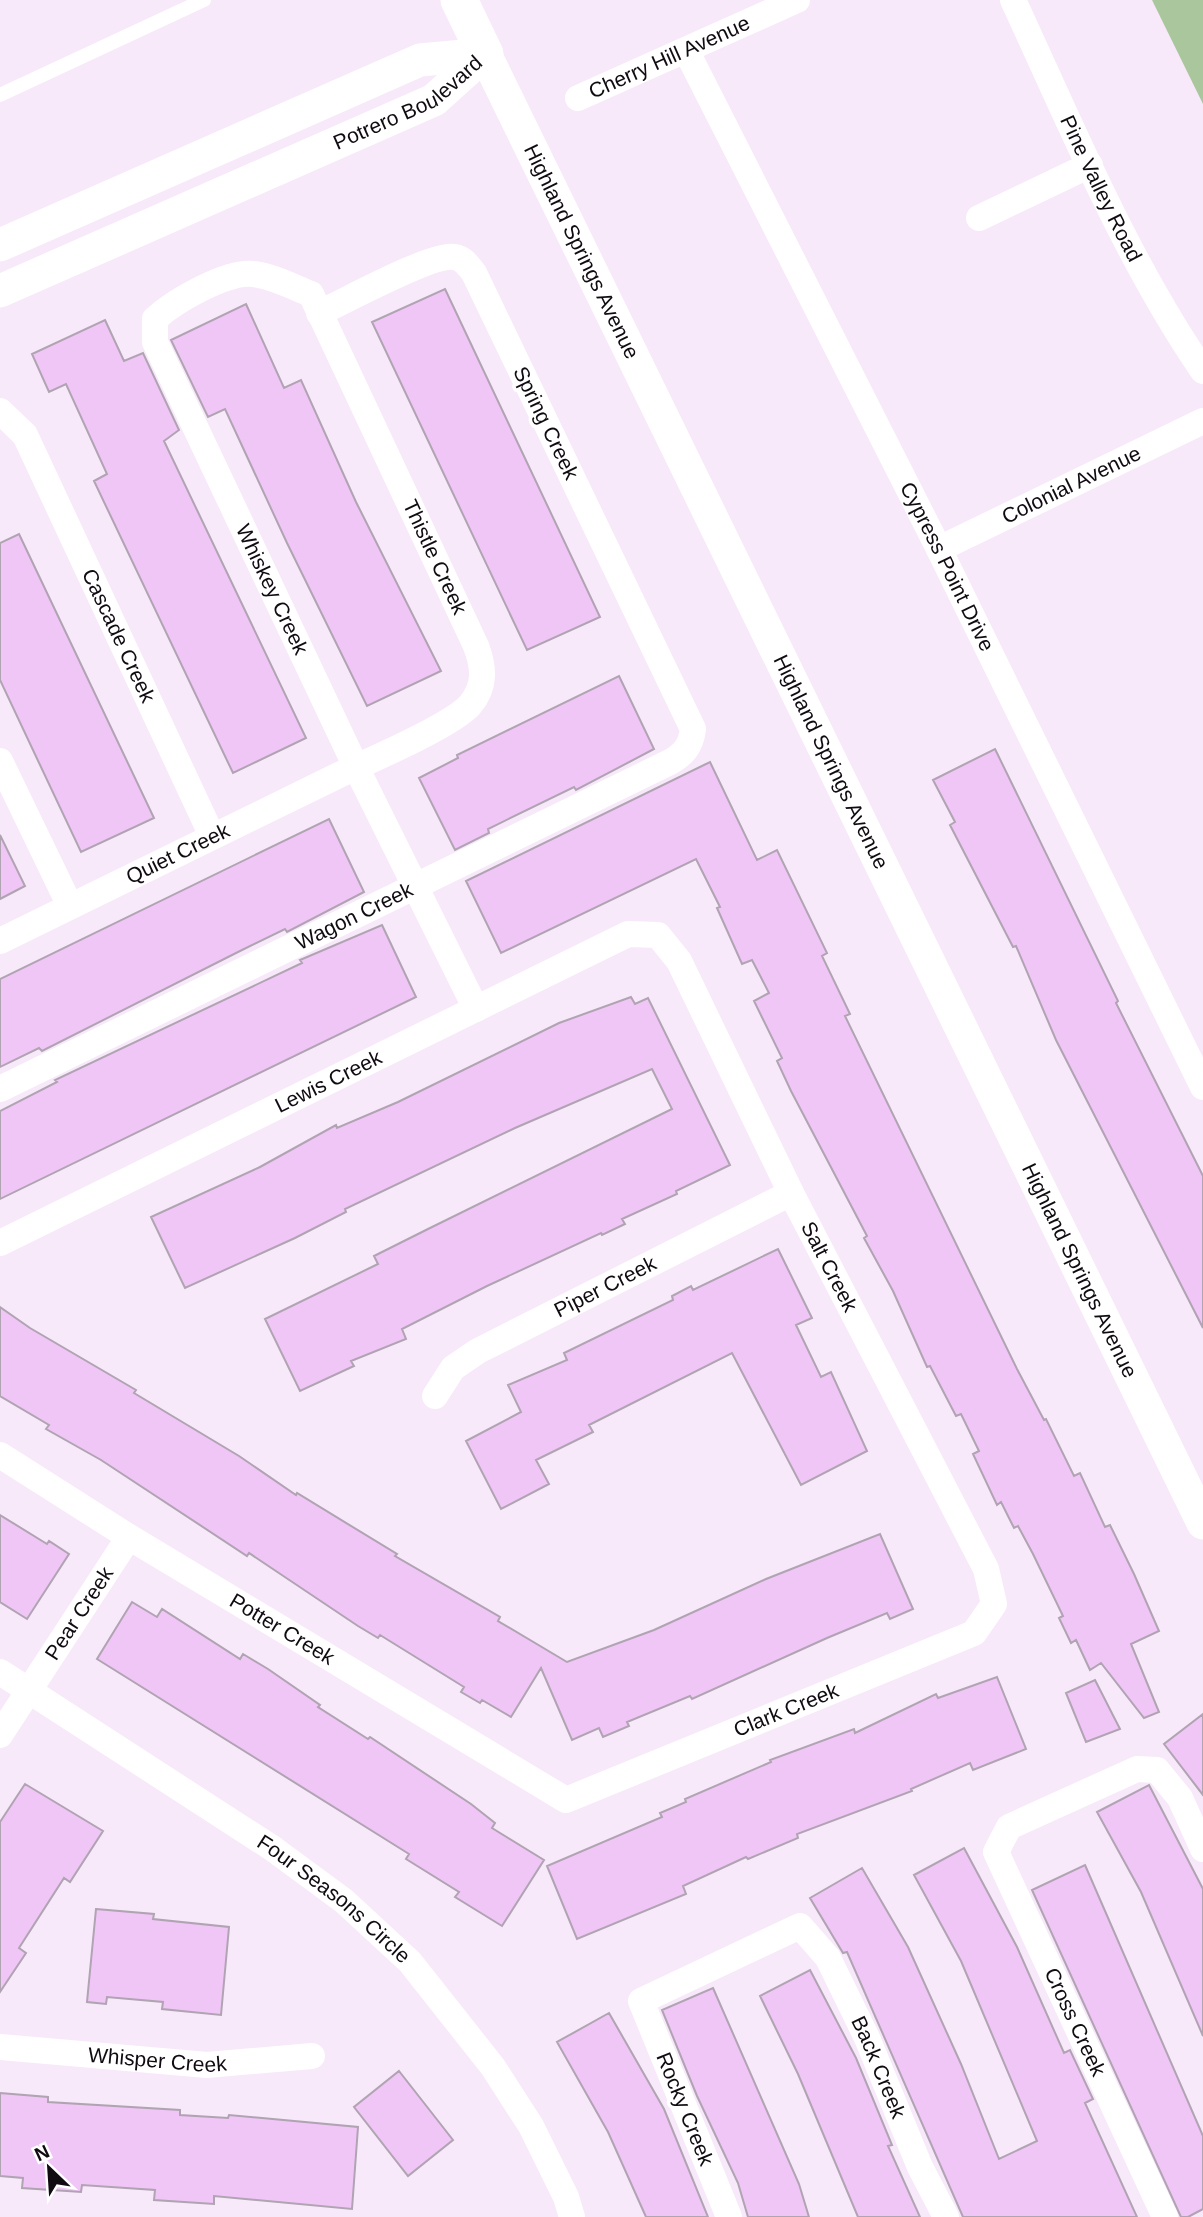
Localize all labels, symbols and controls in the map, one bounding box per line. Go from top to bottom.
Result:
street label: Cherry Hill Avenue [585,11,753,103]
street label: Potrero Boulevard [330,51,486,154]
street label: Pine Valley Road [1056,112,1147,265]
street label: Highland Springs Avenue [520,141,644,362]
street label: Spring Creek [509,363,584,483]
street label: Colonial Avenue [998,441,1144,528]
street label: Cypress Point Drive [896,478,999,655]
street label: Thistle Creek [399,496,472,618]
street label: Whiskey Creek [232,520,313,658]
street label: Cascade Creek [78,565,160,706]
street label: Highland Springs Avenue [769,651,894,873]
street label: Quiet Creek [122,818,233,888]
street label: Wagon Creek [291,877,417,954]
street label: Lewis Creek [271,1045,386,1117]
street label: Highland Springs Avenue [1018,1159,1142,1381]
street label: Salt Creek [797,1218,863,1316]
street label: Piper Creek [550,1251,660,1322]
street label: Pear Creek [40,1562,118,1664]
street label: Potter Creek [226,1588,339,1669]
street label: Clark Creek [730,1678,842,1741]
street label: Four Seasons Circle [253,1830,415,1967]
street label: Cross Creek [1040,1964,1111,2080]
street label: Back Creek [847,2012,911,2122]
street label: Whisper Creek [87,2043,228,2076]
street label: Rocky Creek [652,2049,719,2169]
north arrow [14,2133,84,2203]
text: N [31,2141,53,2165]

